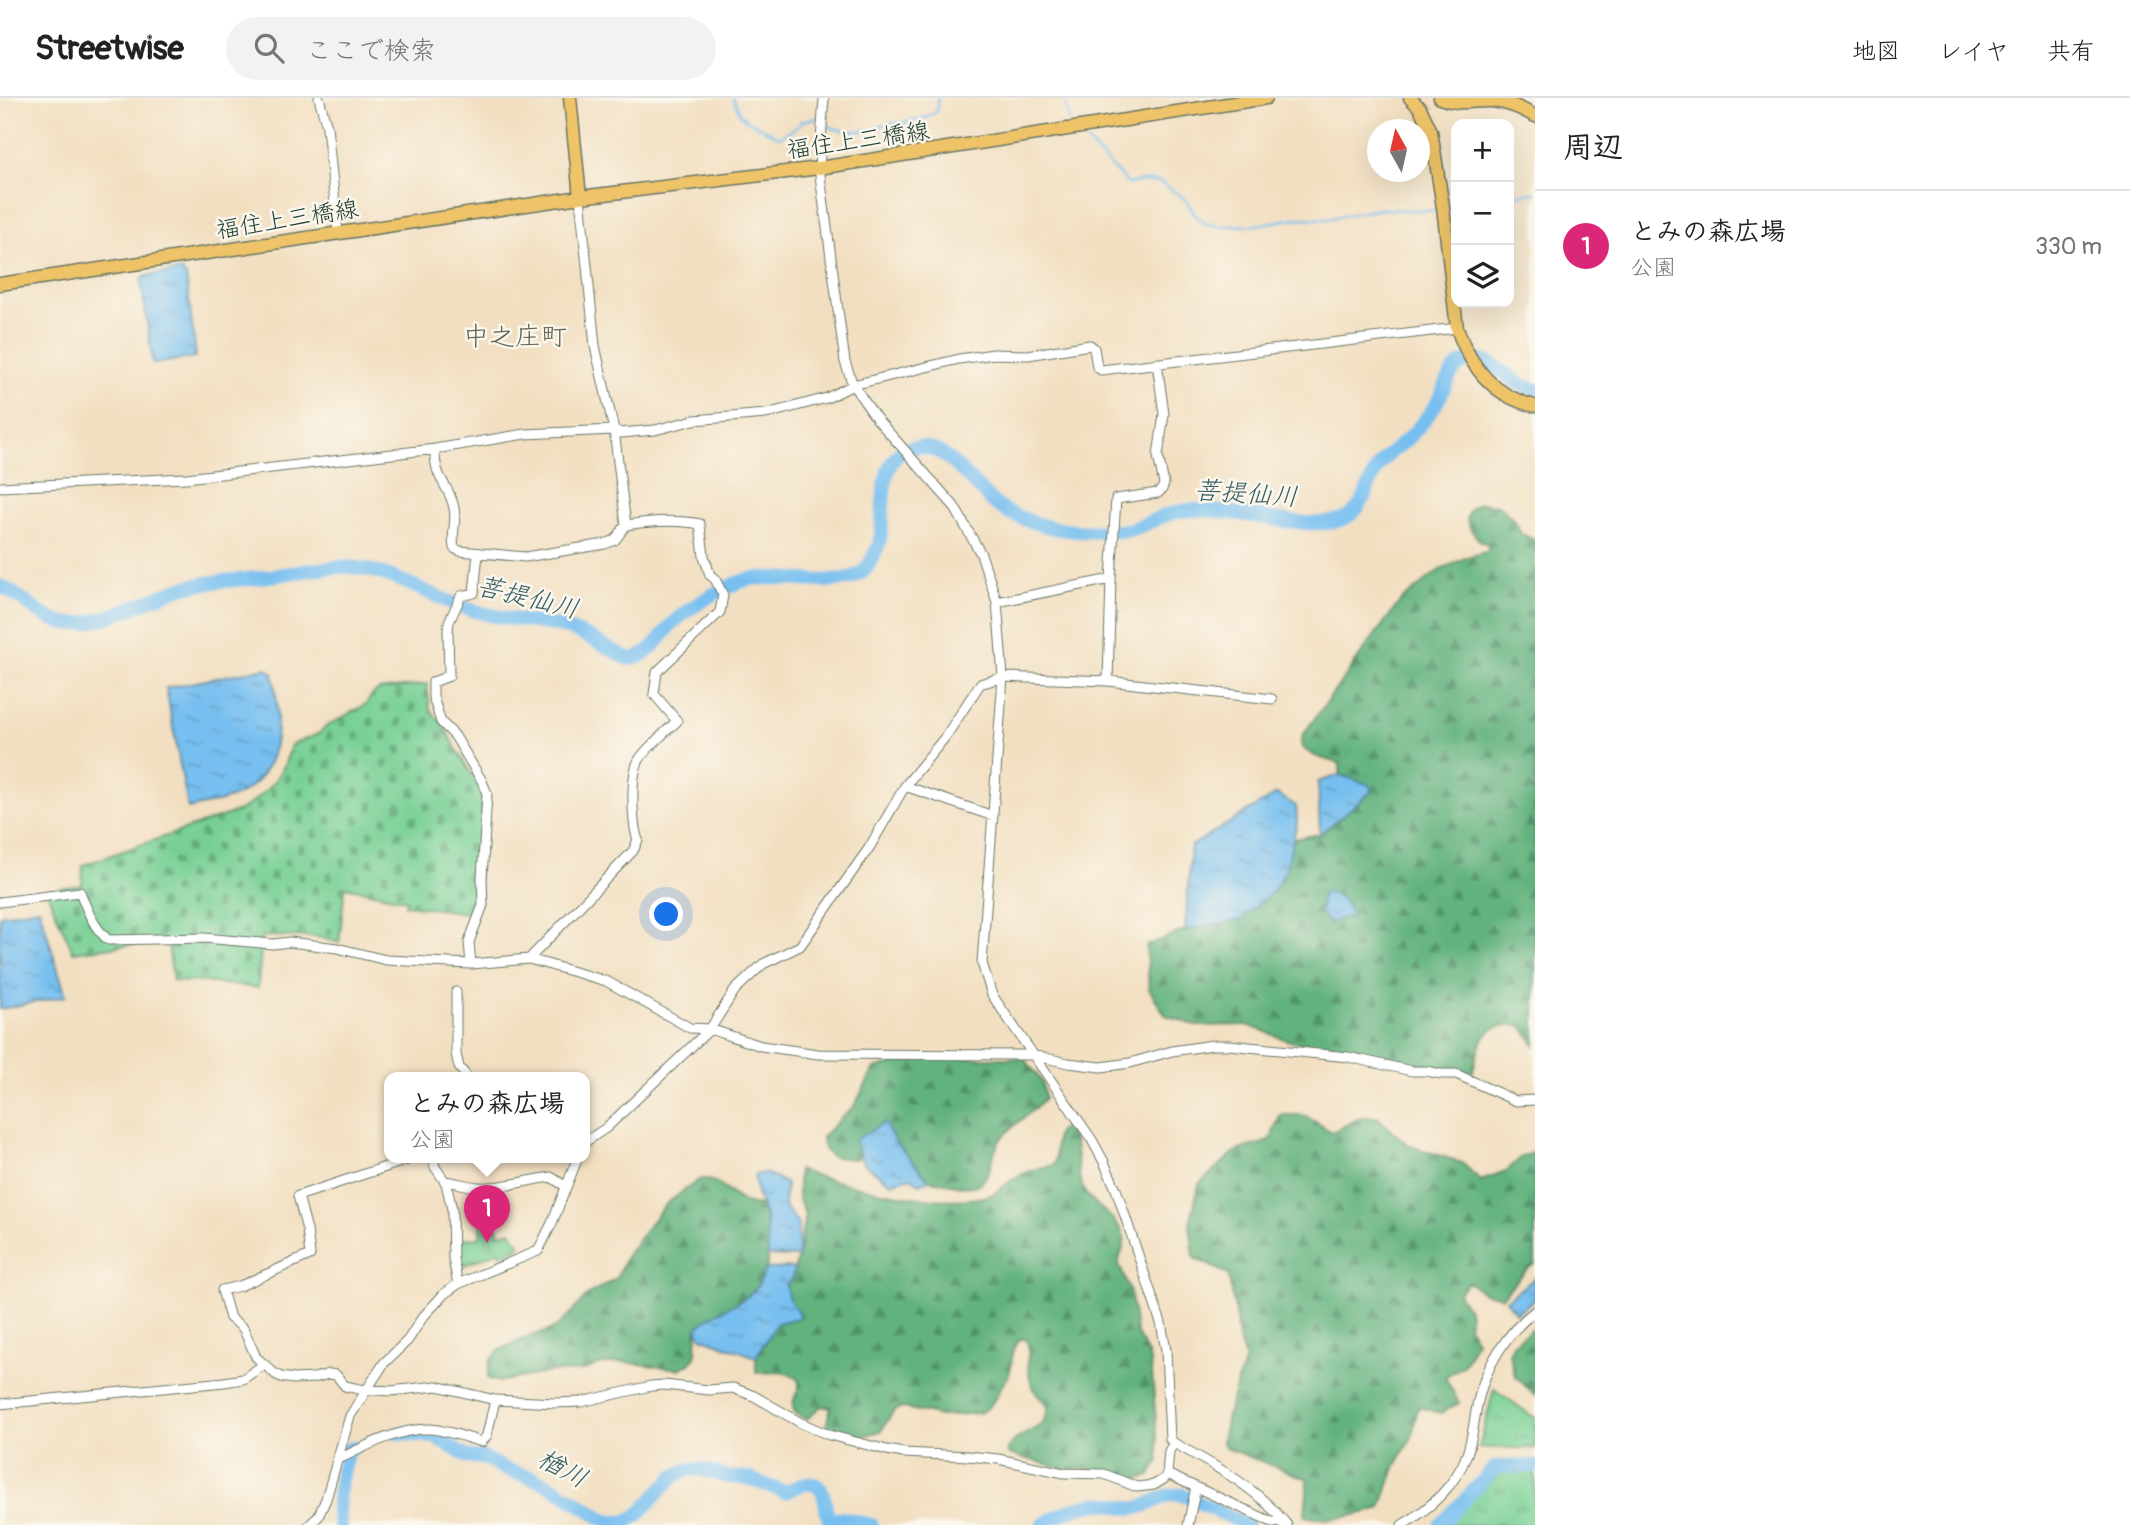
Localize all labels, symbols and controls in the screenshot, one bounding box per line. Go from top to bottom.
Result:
search box [226,17,716,80]
text: Streetwise [35,28,184,69]
icon: search [250,29,288,67]
text: ここで検索 [306,35,436,67]
text: 地図 [1852,37,1900,66]
text: レイヤ [1938,37,2009,66]
text: 共有 [2047,37,2095,66]
street label: 福住上三橋線 [785,116,931,165]
north arrow [1367,119,1430,182]
map controls [1451,119,1514,308]
button: + [1451,119,1514,182]
text: 周辺 [1563,129,1623,166]
button: − [1451,182,1514,245]
street label: 福住上三橋線 [214,194,360,245]
text: とみの森広場 [1630,216,1786,248]
text: 1 [1582,232,1591,261]
text: 330 m [2035,232,2102,261]
button: layers [1451,245,1514,308]
text: 公園 [1630,253,1676,282]
district label: 中之庄町 [463,321,567,353]
water label: 菩提仙川 [1193,474,1299,514]
water label: 菩提仙川 [473,570,582,626]
your location [649,897,683,931]
popup [384,1072,590,1163]
text: とみの森広場 [409,1088,565,1120]
text: 公園 [409,1125,455,1154]
pin: 1 [464,1185,510,1243]
water label: 楢川 [532,1443,593,1495]

